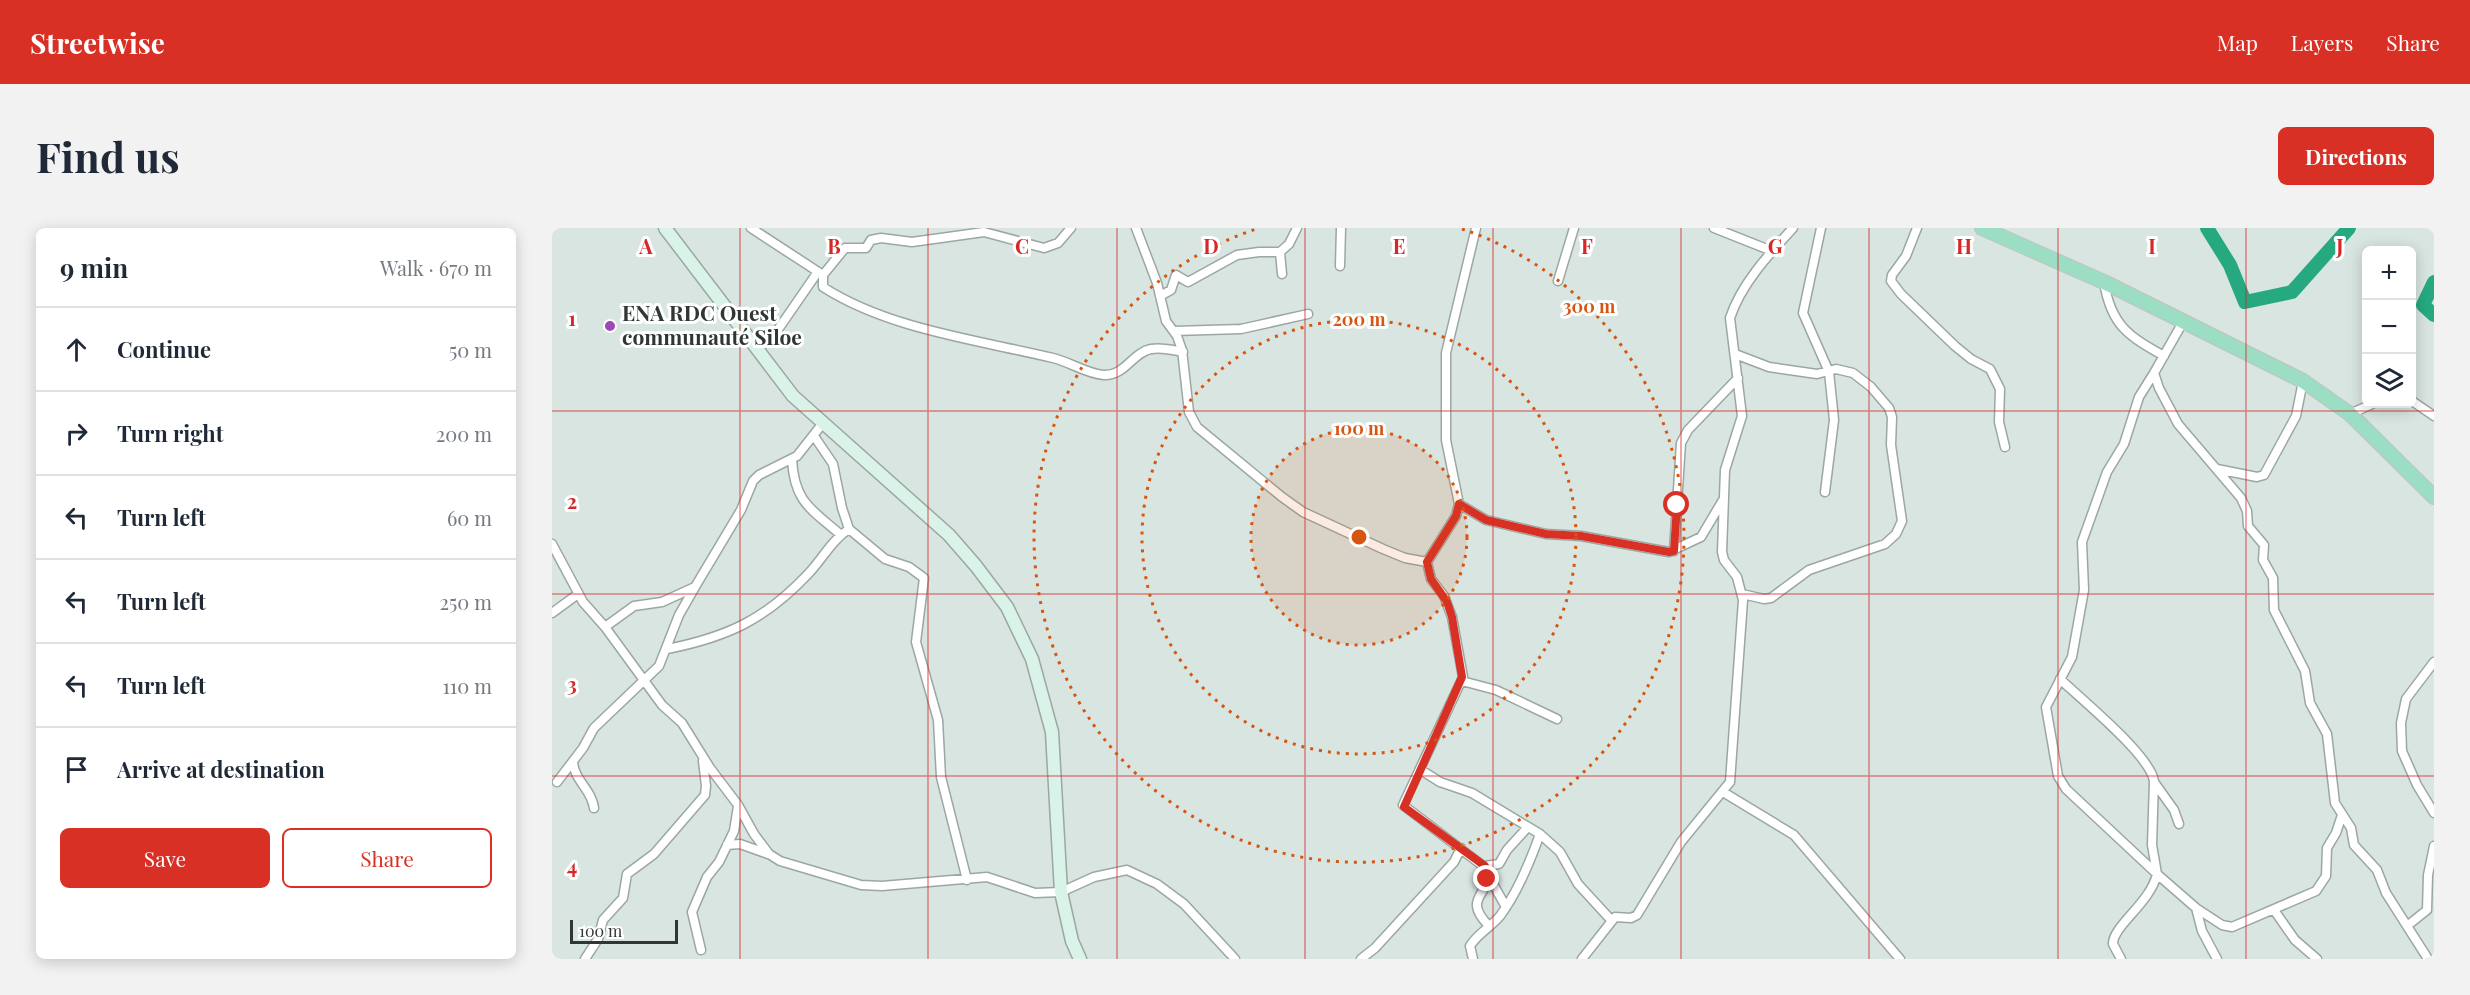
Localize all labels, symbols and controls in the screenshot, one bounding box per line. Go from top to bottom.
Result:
text: Streetwise [30,24,165,61]
text: Map [2217,28,2258,56]
text: Layers [2291,28,2353,56]
text: Share [2386,28,2440,56]
button: Directions [2278,127,2434,185]
text: Find us [36,128,180,184]
text: A [638,232,653,259]
text: B [827,232,841,259]
text: C [1015,232,1029,259]
text: D [1203,232,1219,259]
text: E [1393,232,1405,259]
text: F [1581,232,1593,259]
text: G [1768,232,1783,259]
text: H [1956,232,1972,259]
text: I [2148,232,2156,259]
text: J [2335,232,2344,259]
map controls [2362,246,2416,408]
button: + [2362,246,2416,300]
text: 9 min [60,250,128,285]
text: Walk · 670 m [380,254,492,281]
text: 300 m [1563,294,1616,318]
place label: ENA RDC Ouest communauté Siloe [622,298,802,350]
button: − [2362,300,2416,354]
text: 1 [568,304,576,331]
text: 200 m [1332,307,1386,331]
marker: ENA RDC Ouest communauté Siloe [603,319,617,333]
icon: ahead [60,333,93,366]
text: Continue [117,334,211,364]
text: 50 m [449,336,492,363]
button: layers [2362,354,2416,408]
text: 100 m [1334,416,1385,440]
icon: right [60,417,93,450]
text: Turn right [117,418,223,448]
text: 200 m [436,420,492,447]
text: 2 [567,487,577,514]
route start [1663,491,1689,517]
icon: left [60,501,93,534]
text: Turn left [117,502,206,532]
text: 60 m [447,504,492,531]
centre of rings [1349,527,1369,547]
icon: left [60,585,93,618]
text: Turn left [117,586,206,616]
text: 250 m [439,588,492,615]
icon: left [60,669,93,702]
text: Turn left [117,670,206,700]
text: 3 [567,670,577,697]
text: 110 m [442,672,492,699]
icon: arrive [60,753,93,786]
text: Arrive at destination [117,754,325,784]
button: Save [60,828,270,888]
button: Share [282,828,492,888]
text: 4 [567,852,577,879]
route end [1473,865,1499,891]
scale bar [570,917,678,944]
text: 100 m [579,920,622,941]

